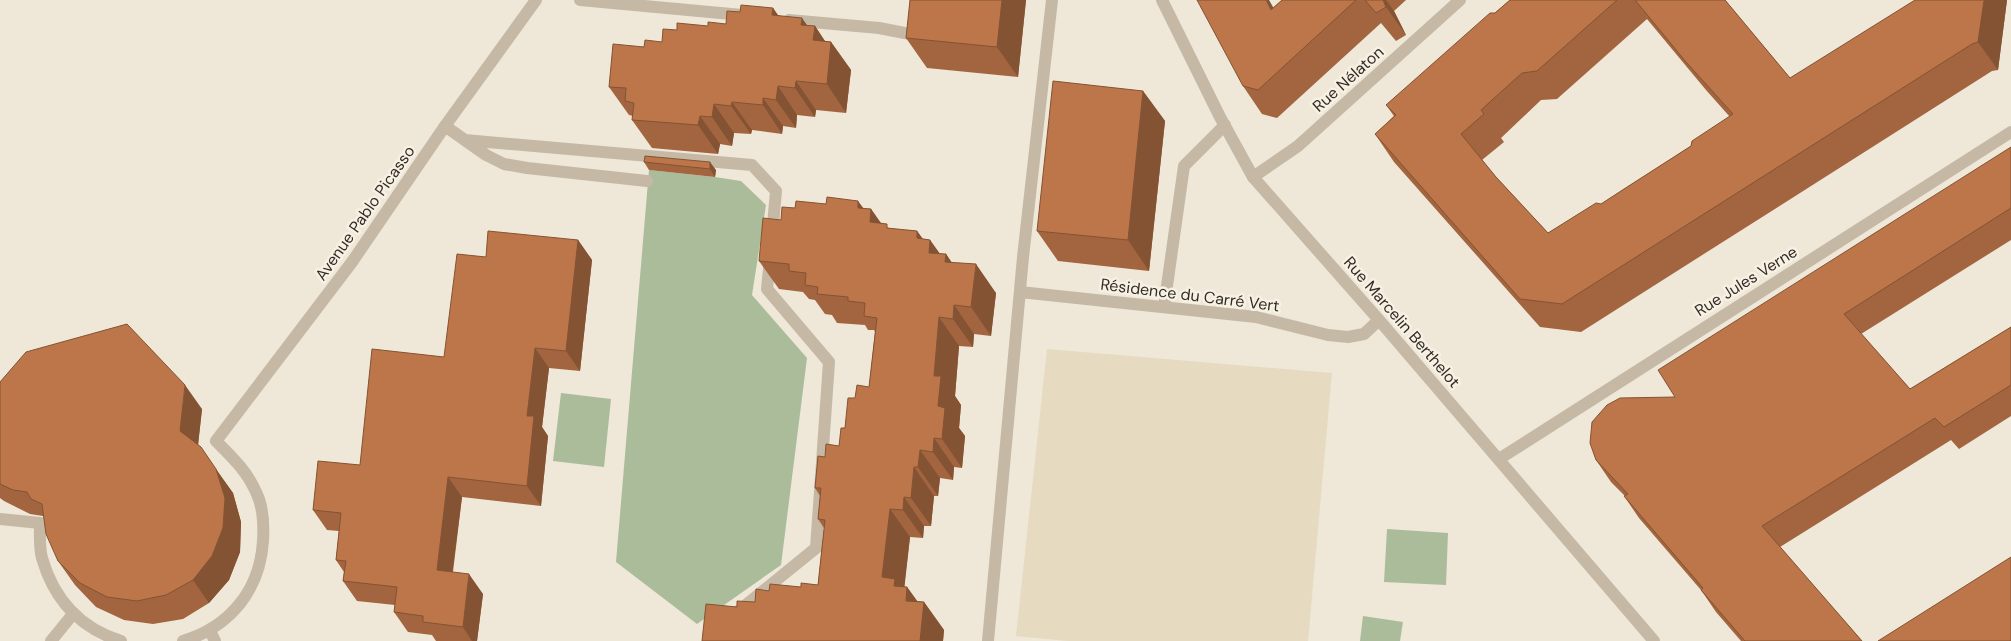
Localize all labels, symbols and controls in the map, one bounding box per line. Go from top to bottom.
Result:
street label: Rue Nélaton [1308,41,1388,117]
street label: Avenue Pablo Picasso [310,141,420,285]
street label: Rue Jules Verne [1691,241,1801,321]
street label: Rue Marcelin Berthelot [1339,252,1465,392]
street label: Résidence du Carré Vert [1099,274,1281,316]

